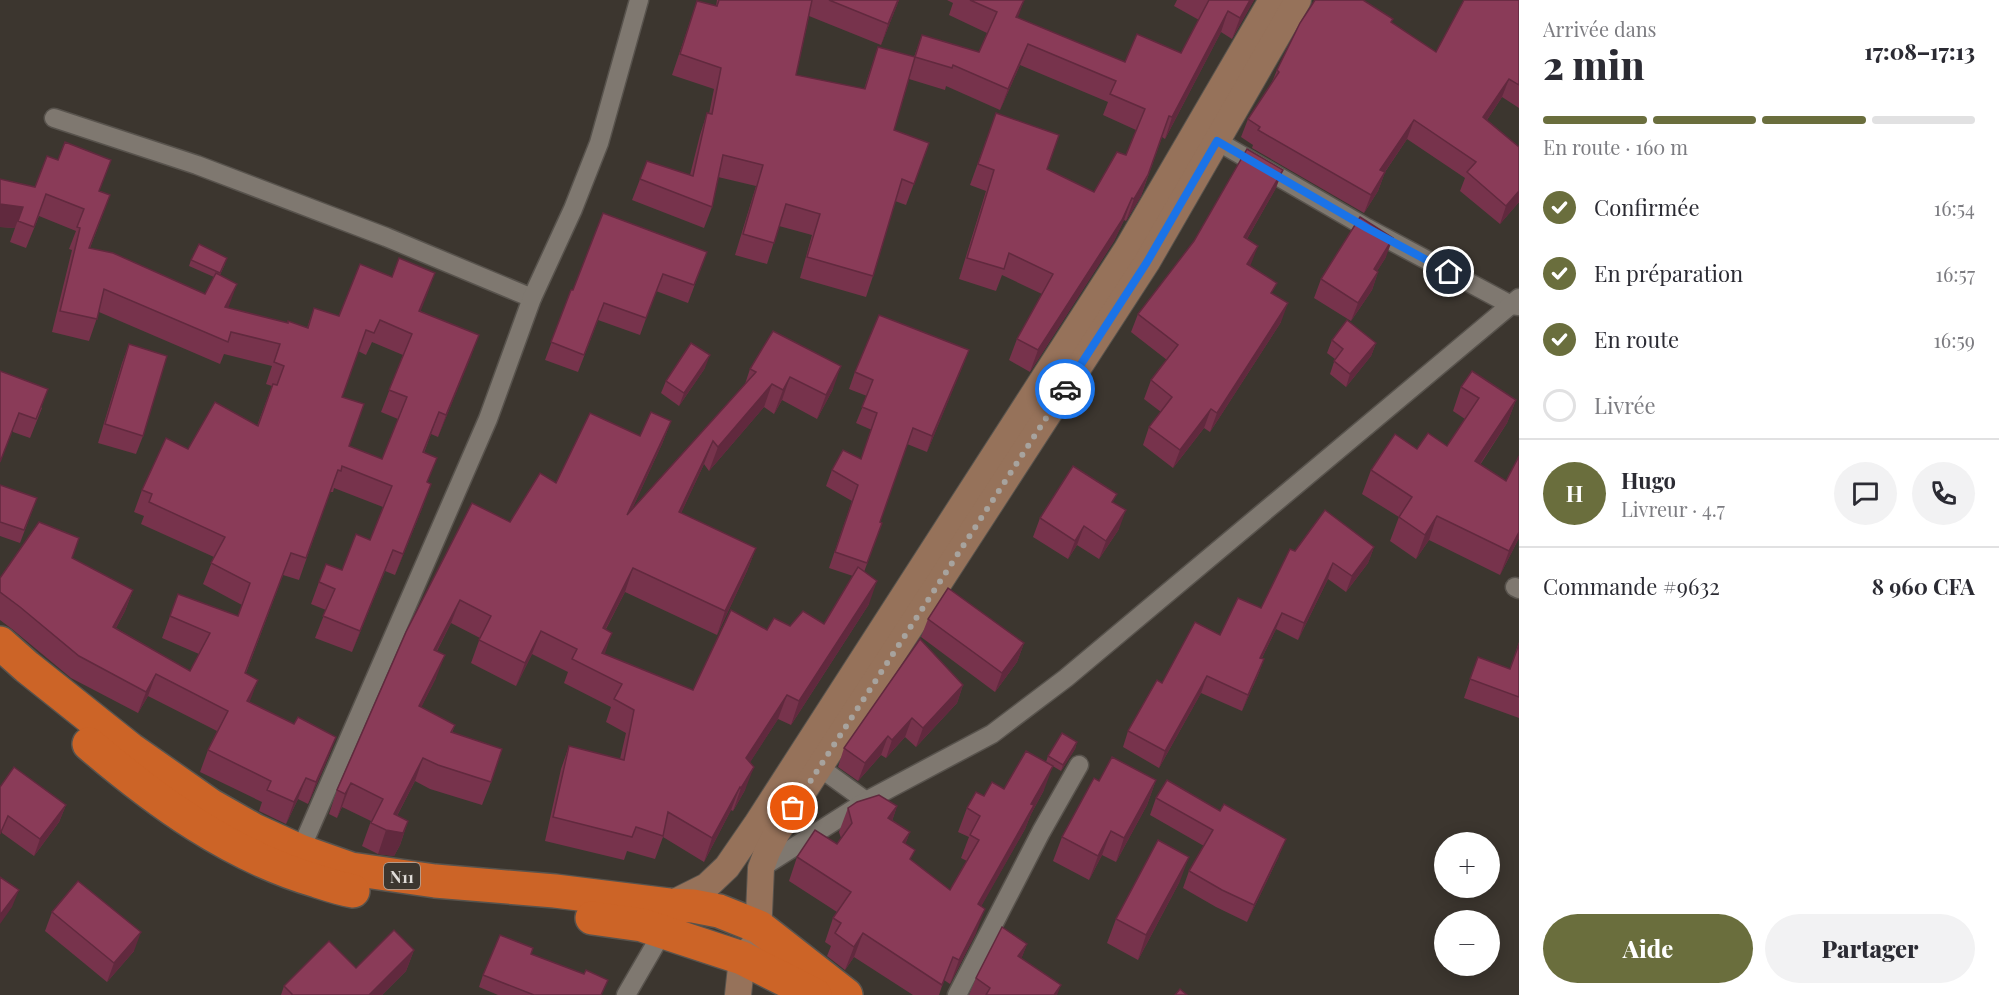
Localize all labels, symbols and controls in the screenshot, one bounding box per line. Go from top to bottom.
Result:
text: Arrivée dans [1543,15,1657,42]
text: 17:08–17:13 [1864,36,1975,66]
text: 2 min [1543,38,1645,90]
text: En route · 160 m [1543,133,1688,160]
icon: check [1543,191,1576,224]
text: Confirmée [1594,192,1700,222]
text: 16:54 [1934,194,1975,221]
pin [1423,246,1474,297]
icon: home [1432,255,1465,288]
icon: check [1543,257,1576,290]
text: En préparation [1594,258,1743,288]
text: 16:57 [1936,260,1975,287]
icon: check [1543,323,1576,356]
text: En route [1594,324,1679,354]
text: 16:59 [1933,326,1975,353]
courier [1035,359,1095,419]
icon: car [1049,373,1082,406]
text: Livrée [1594,390,1656,420]
button: chat [1834,462,1897,525]
button: phone [1912,462,1975,525]
text: Hugo [1621,465,1676,495]
text: H [1566,478,1583,508]
text: Livreur · 4.7 [1621,495,1725,522]
text: Commande #9632 [1543,571,1720,601]
text: 8 960 CFA [1872,571,1975,601]
pin [767,782,818,833]
icon: bag [776,791,809,824]
map controls [1434,832,1500,976]
button: + [1434,832,1500,898]
road number: N11 [384,863,420,889]
button: − [1434,910,1500,976]
button: Aide [1543,914,1753,983]
button: Partager [1765,914,1975,983]

